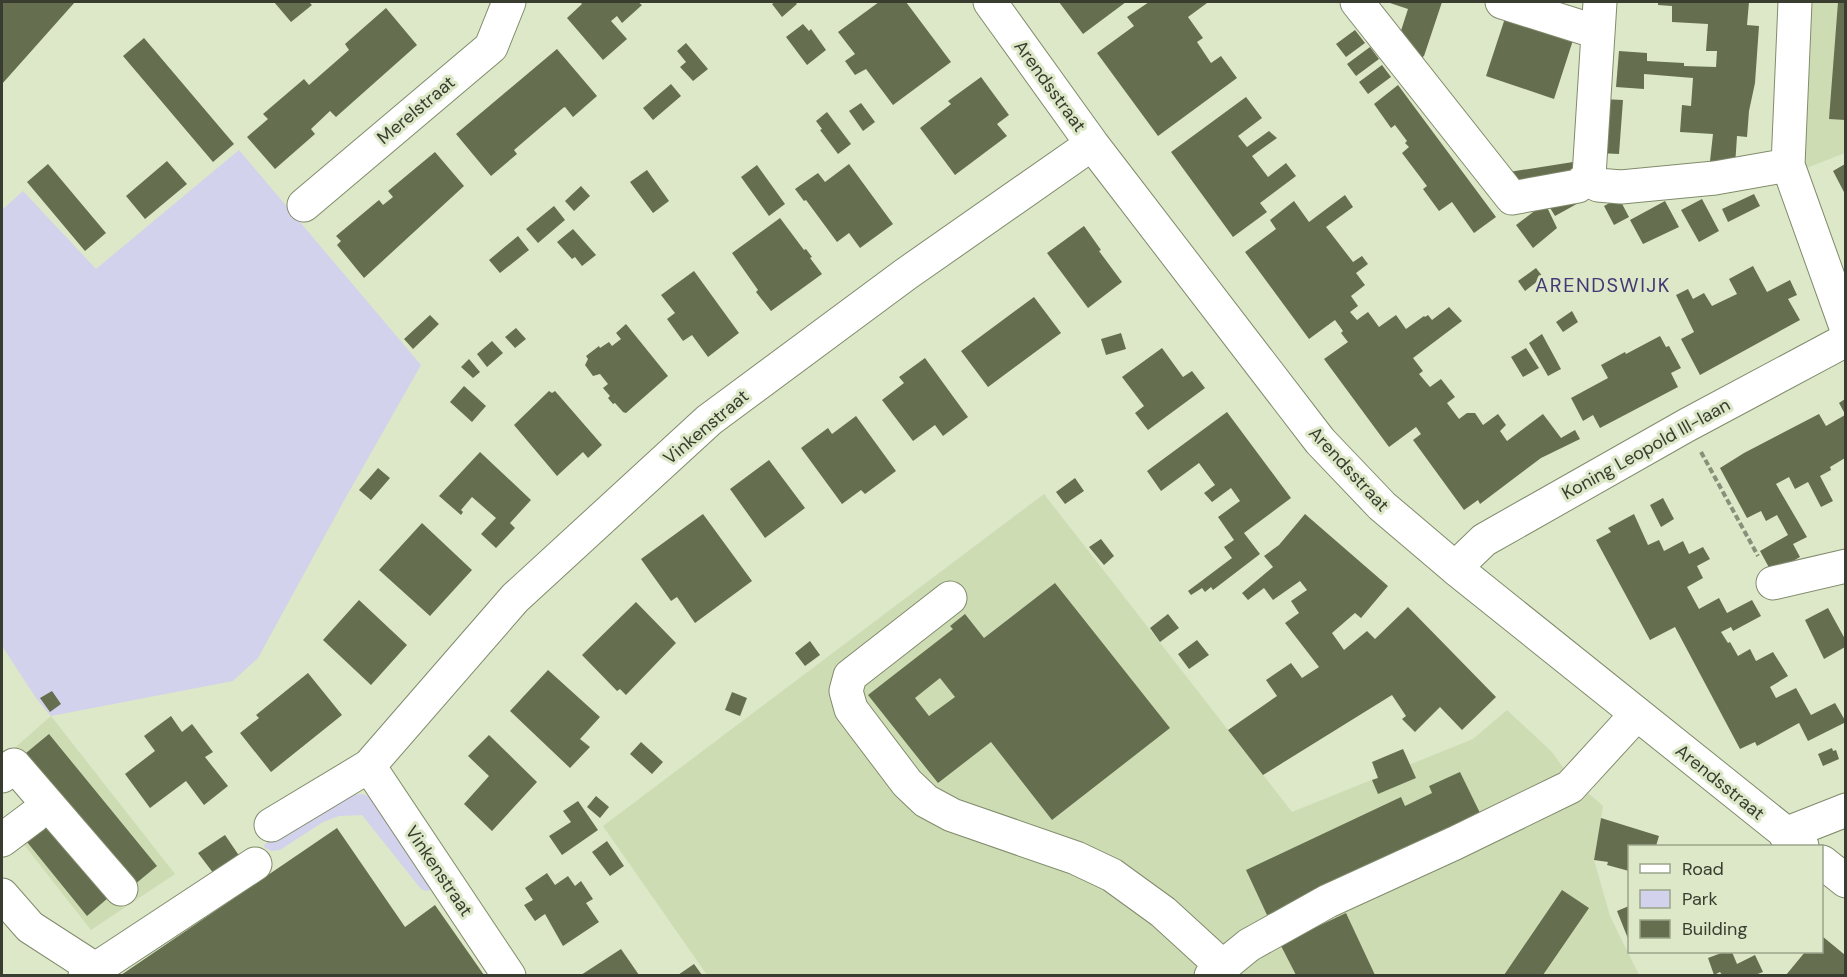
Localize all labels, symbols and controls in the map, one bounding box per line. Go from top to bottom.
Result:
street label: Arendsstraat [1009,35,1091,137]
street label: Merelstraat [372,70,460,150]
district label: ARENDSWIJK [1535,272,1671,298]
street label: Vinkenstraat [658,384,754,470]
street label: Koning Leopold III-laan [1558,393,1734,505]
street label: Arendsstraat [1303,421,1395,517]
street label: Arendsstraat [1671,739,1769,825]
street label: Vinkenstraat [400,821,478,921]
legend [1628,845,1823,953]
text: Road [1682,857,1724,881]
text: Park [1682,887,1718,911]
text: Building [1682,917,1747,941]

